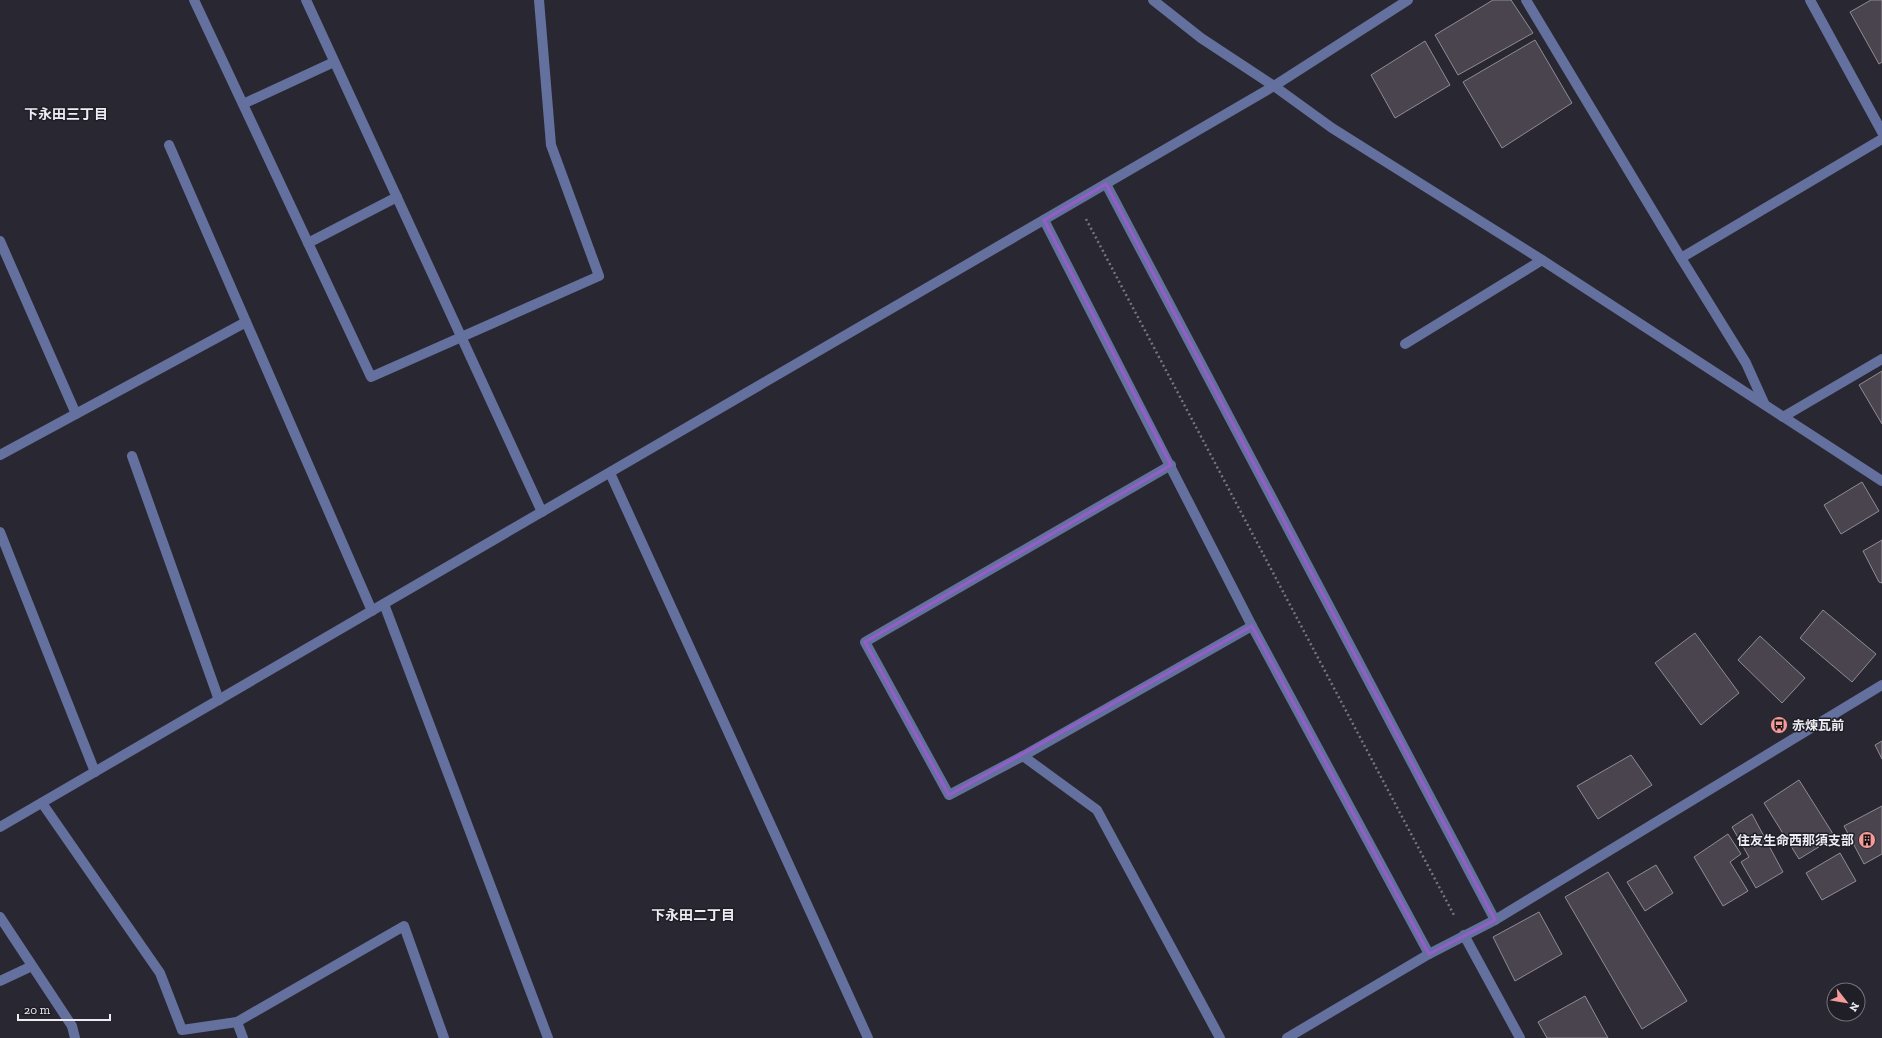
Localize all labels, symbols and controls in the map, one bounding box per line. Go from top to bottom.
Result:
district label: 下永田三丁目 [24,106,108,123]
bus stop icon: 赤煉瓦前 [1769,715,1789,735]
place label: 赤煉瓦前 [1792,718,1844,733]
building icon: 住友生命西那須支部 [1857,830,1877,850]
place label: 住友生命西那須支部 [1737,833,1854,848]
district label: 下永田二丁目 [651,907,735,924]
north arrow [1826,982,1866,1022]
scale bar [18,996,110,1022]
text: N [1846,1000,1862,1014]
text: 20 m [24,1003,51,1017]

